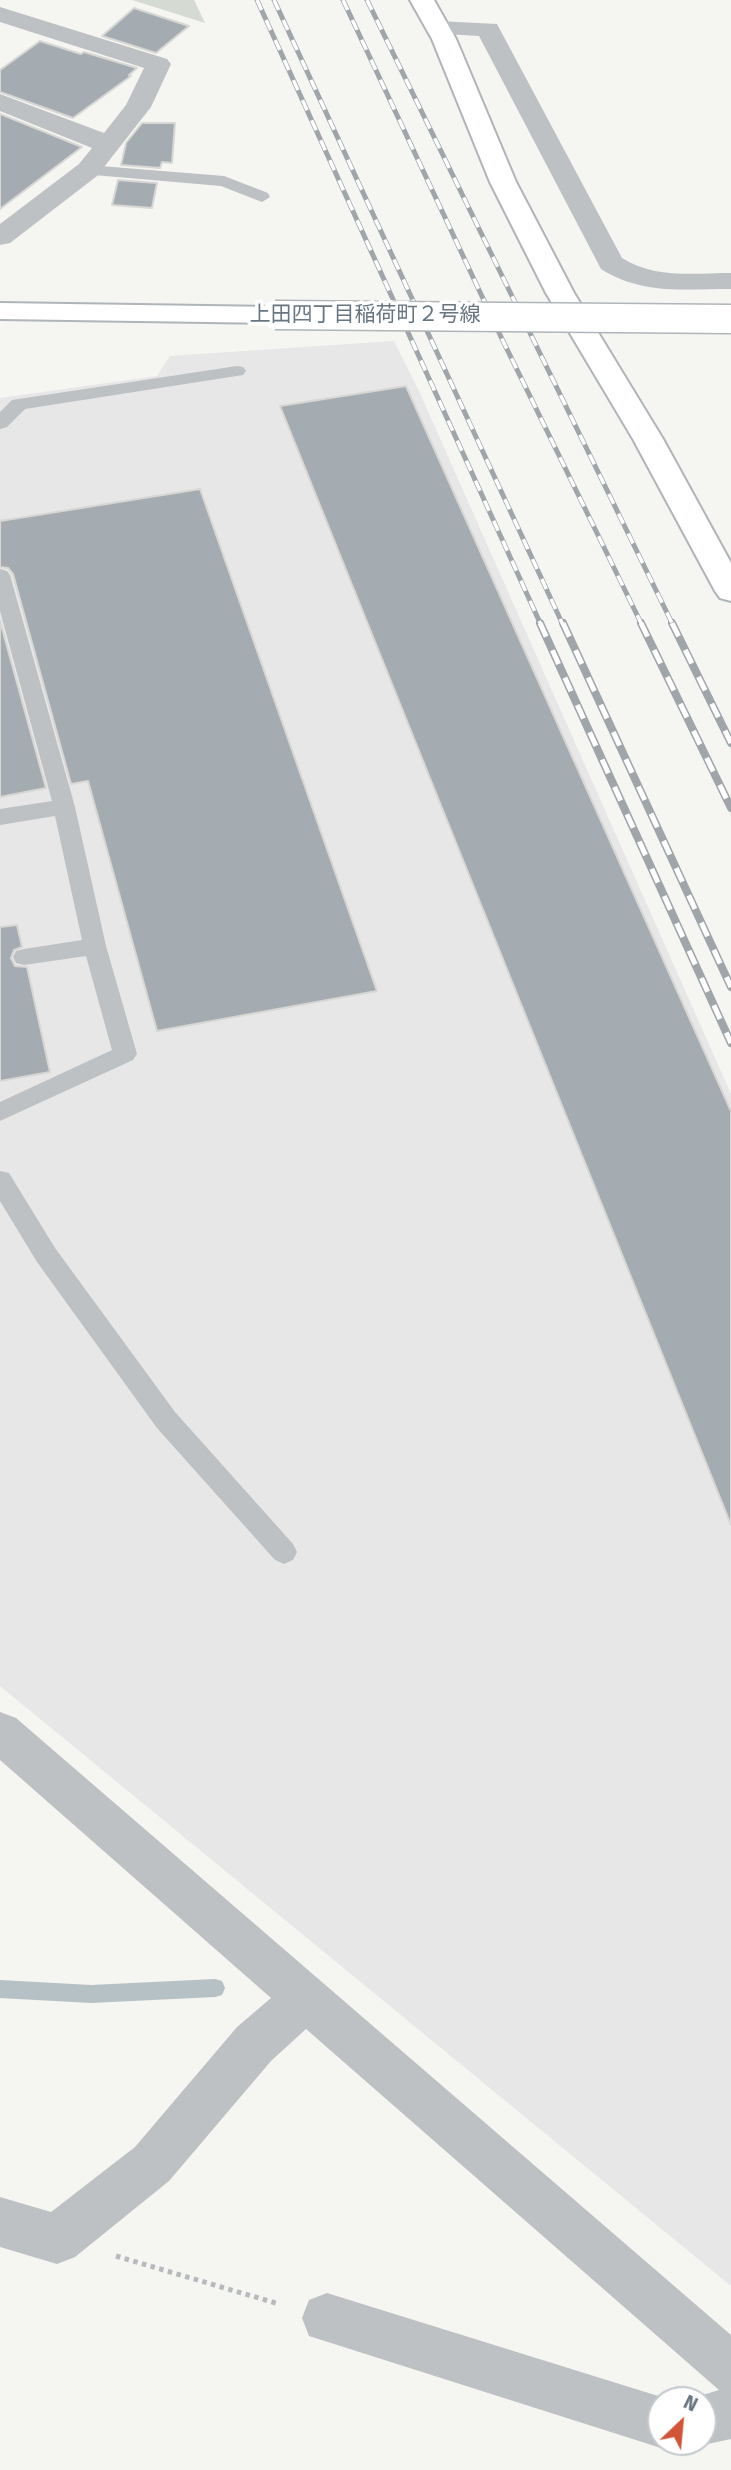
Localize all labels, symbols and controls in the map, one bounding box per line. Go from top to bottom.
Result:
street label: 上田四丁目稲荷町２号線 [250,302,480,328]
north arrow [647,2386,717,2456]
text: N [680,2390,701,2417]

